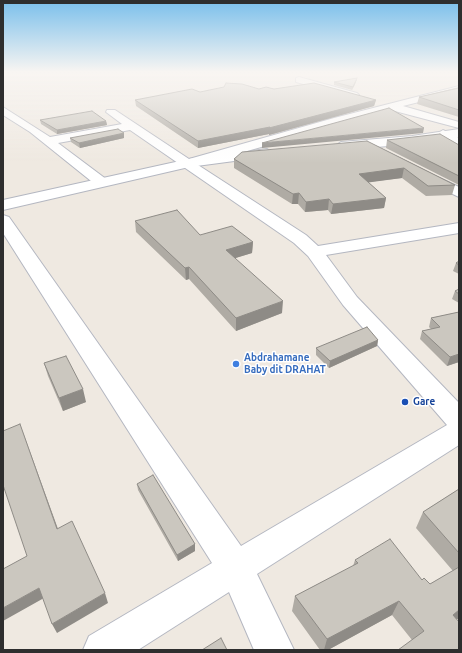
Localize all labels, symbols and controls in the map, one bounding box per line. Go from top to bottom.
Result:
place label: Abdrahamane Baby dit DRAHAT [244,352,326,376]
marker: Abdrahamane Baby dit DRAHAT [231,359,241,369]
place label: Gare [413,396,435,408]
marker: Gare [400,397,410,407]

